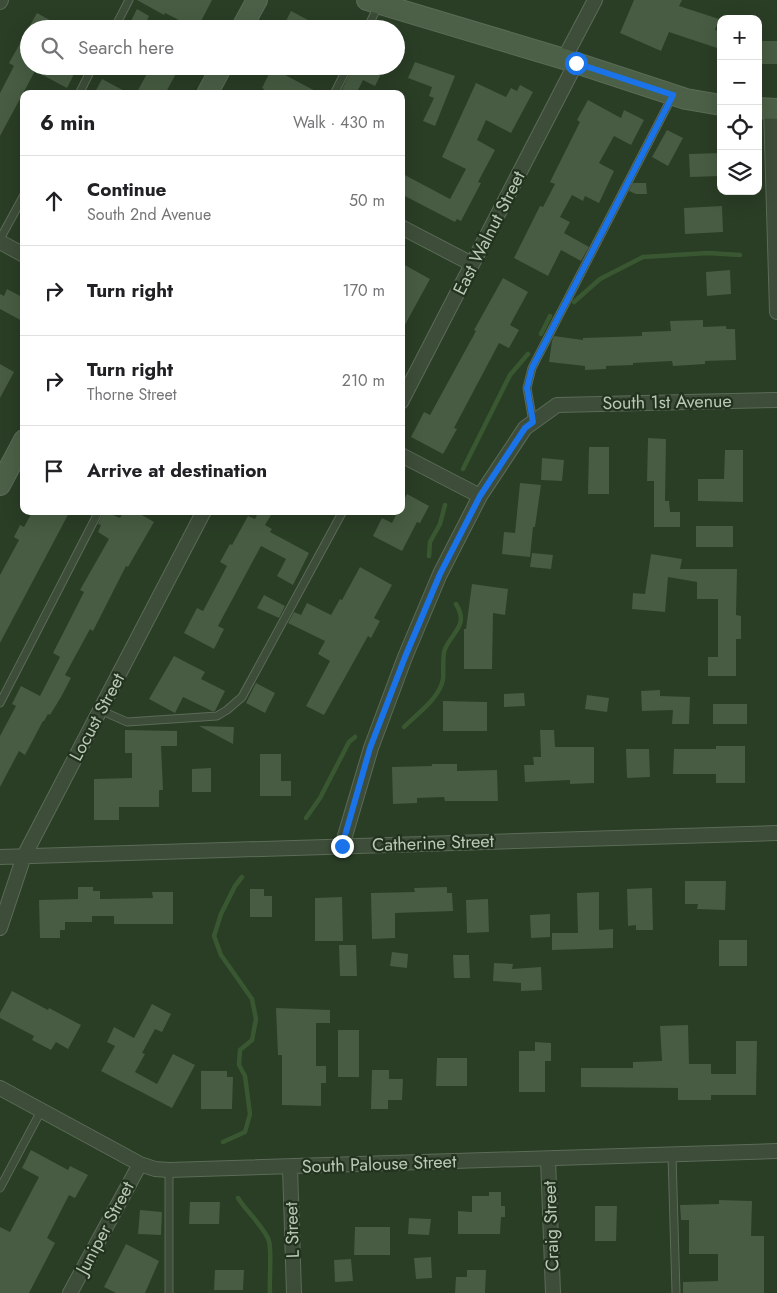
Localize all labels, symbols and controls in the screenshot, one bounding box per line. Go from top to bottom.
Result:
map controls [717,15,762,195]
button: + [717,15,762,60]
search box [20,20,405,75]
icon: search [38,34,66,62]
text: Search here [78,34,174,61]
route start [565,52,588,75]
button: − [717,60,762,105]
button: locate [717,105,762,150]
text: 6 min [40,108,95,138]
text: Walk · 430 m [293,111,385,134]
button: layers [717,150,762,195]
street label: East Walnut Street [447,166,532,299]
text: Continue [87,176,166,203]
icon: ahead [40,187,68,215]
text: 50 m [349,189,385,212]
text: South 2nd Avenue [87,203,211,226]
icon: right [40,277,68,305]
text: Turn right [87,277,173,304]
text: 170 m [343,279,385,302]
text: Turn right [87,356,173,383]
icon: right [40,367,68,395]
text: 210 m [342,369,385,392]
text: Thorne Street [87,383,177,406]
street label: South 1st Avenue [602,388,732,416]
icon: arrive [40,457,68,485]
text: Arrive at destination [87,457,267,484]
street label: Locust Street [63,668,131,765]
street label: Catherine Street [372,828,495,858]
route end [331,835,354,858]
street label: South Palouse Street [301,1148,457,1180]
street label: Juniper Street [69,1176,141,1281]
street label: Craig Street [536,1180,566,1272]
street label: L Street [278,1201,306,1259]

